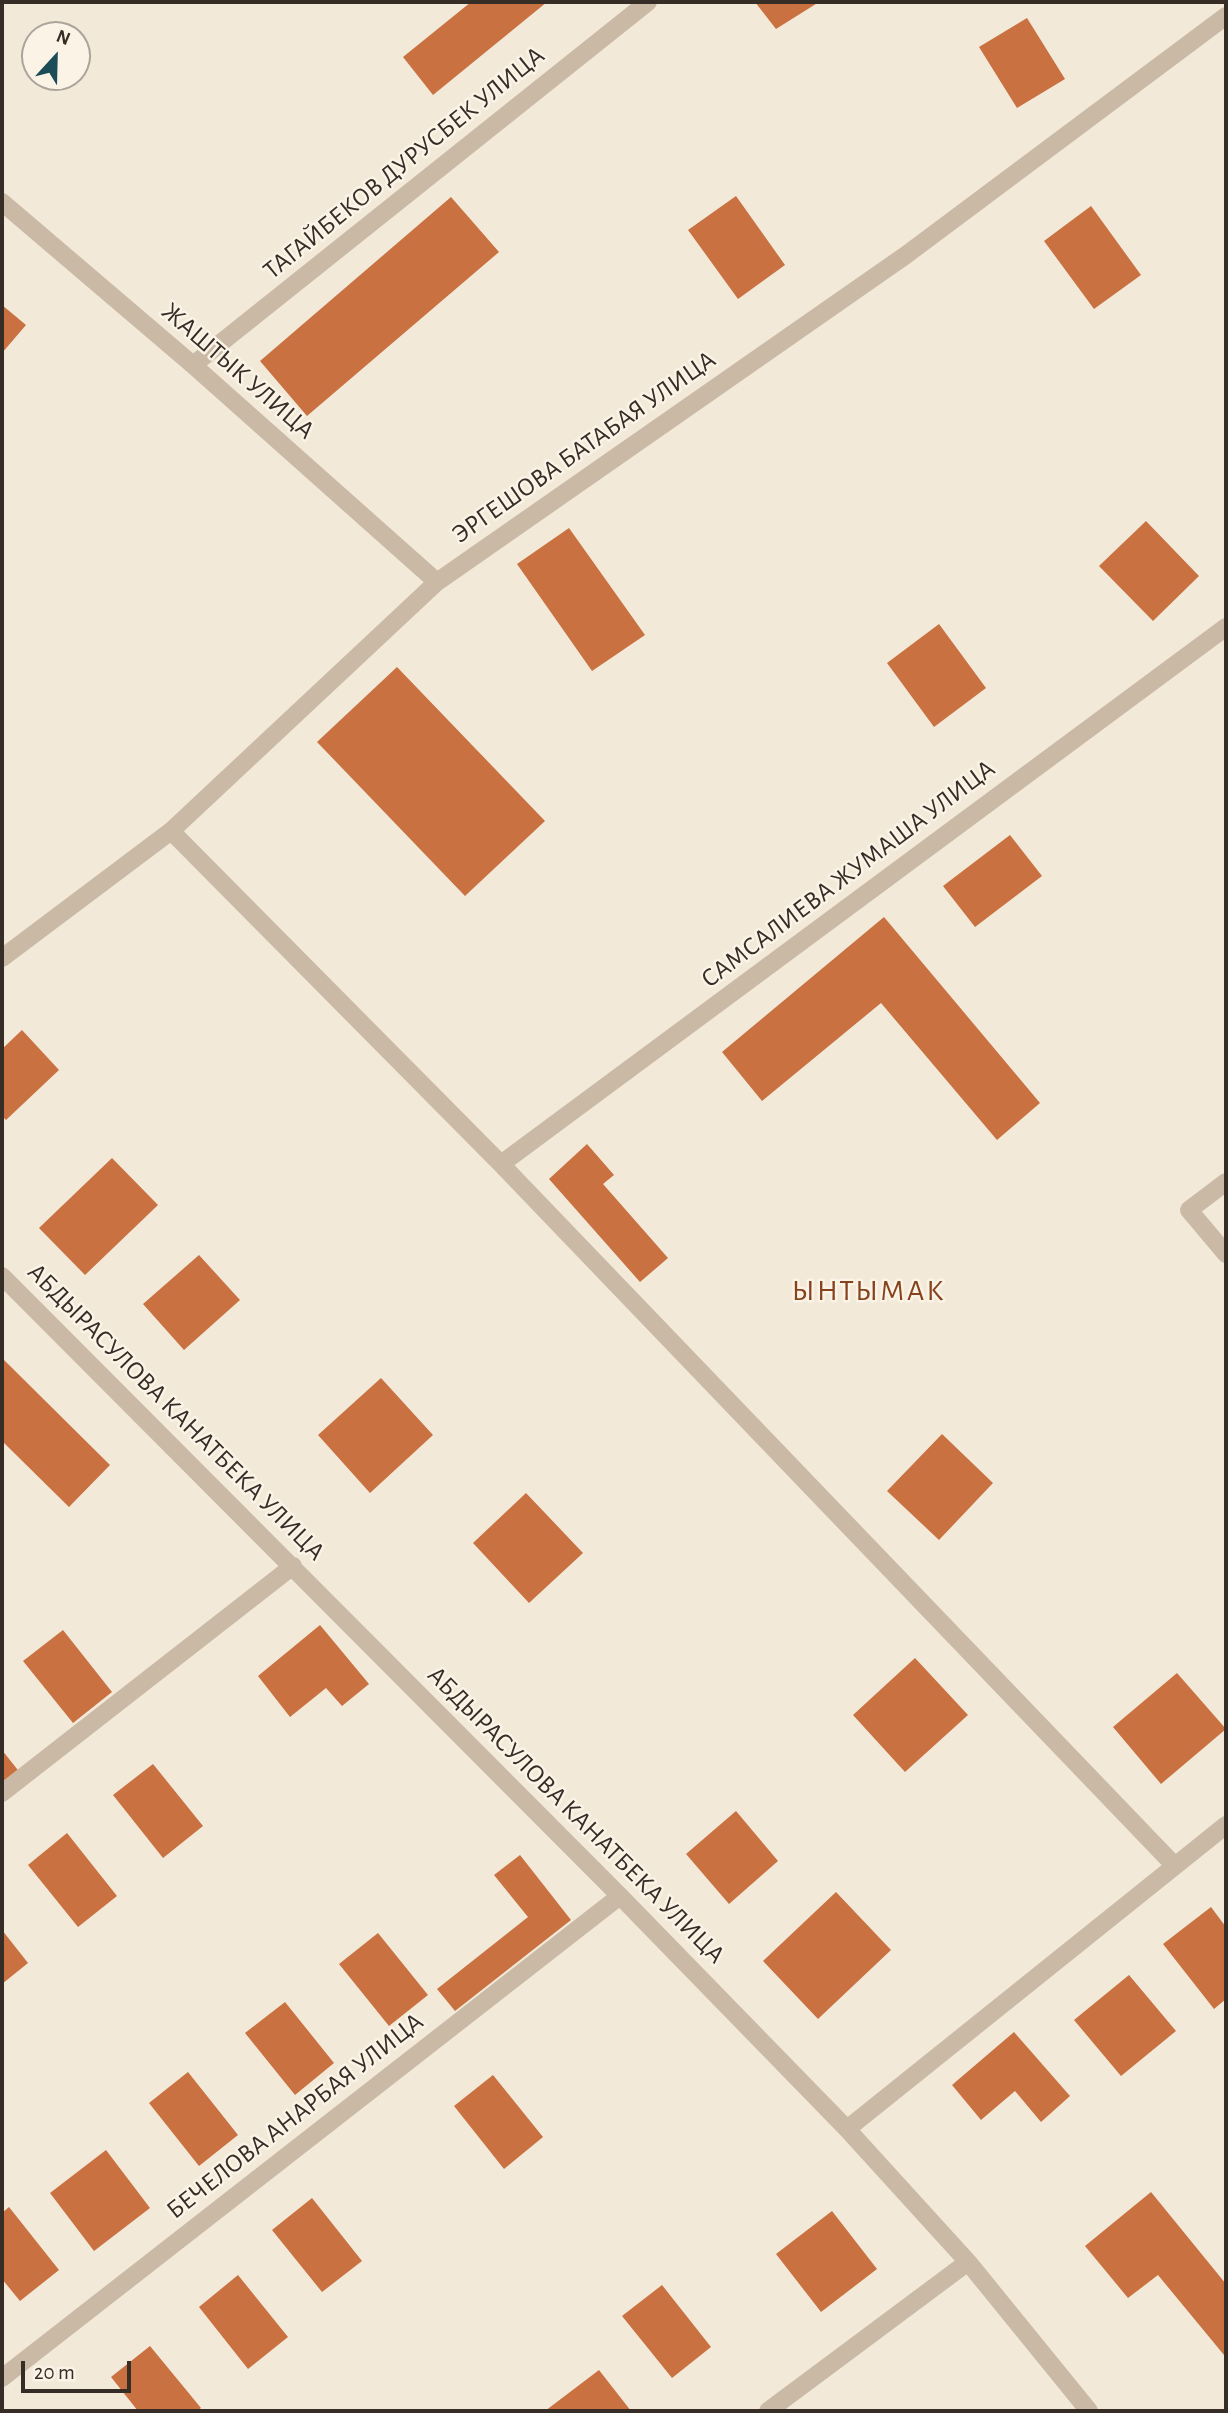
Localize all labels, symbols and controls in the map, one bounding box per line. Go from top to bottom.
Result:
north arrow [21,21,91,91]
text: N [54,27,73,49]
street label: ТАГАЙБЕКОВ ДУРУСБЕК УЛИЦА [257,40,551,286]
street label: ЖАШТЫК УЛИЦА [155,296,321,446]
street label: ЭРГЕШОВА БАТАБАЯ УЛИЦА [446,344,722,550]
street label: САМСАЛИЕВА ЖУМАША УЛИЦА [695,753,1001,995]
street label: АБДЫРАСУЛОВА КАНАТБЕКА УЛИЦА [21,1257,331,1567]
district label: ЫНТЫМАК [793,1273,945,1309]
street label: АБДЫРАСУЛОВА КАНАТБЕКА УЛИЦА [421,1660,731,1970]
street label: БЕЧЕЛОВА АНАРБАЯ УЛИЦА [160,2006,430,2226]
scale bar [24,2346,135,2390]
text: 20 m [34,2362,75,2383]

